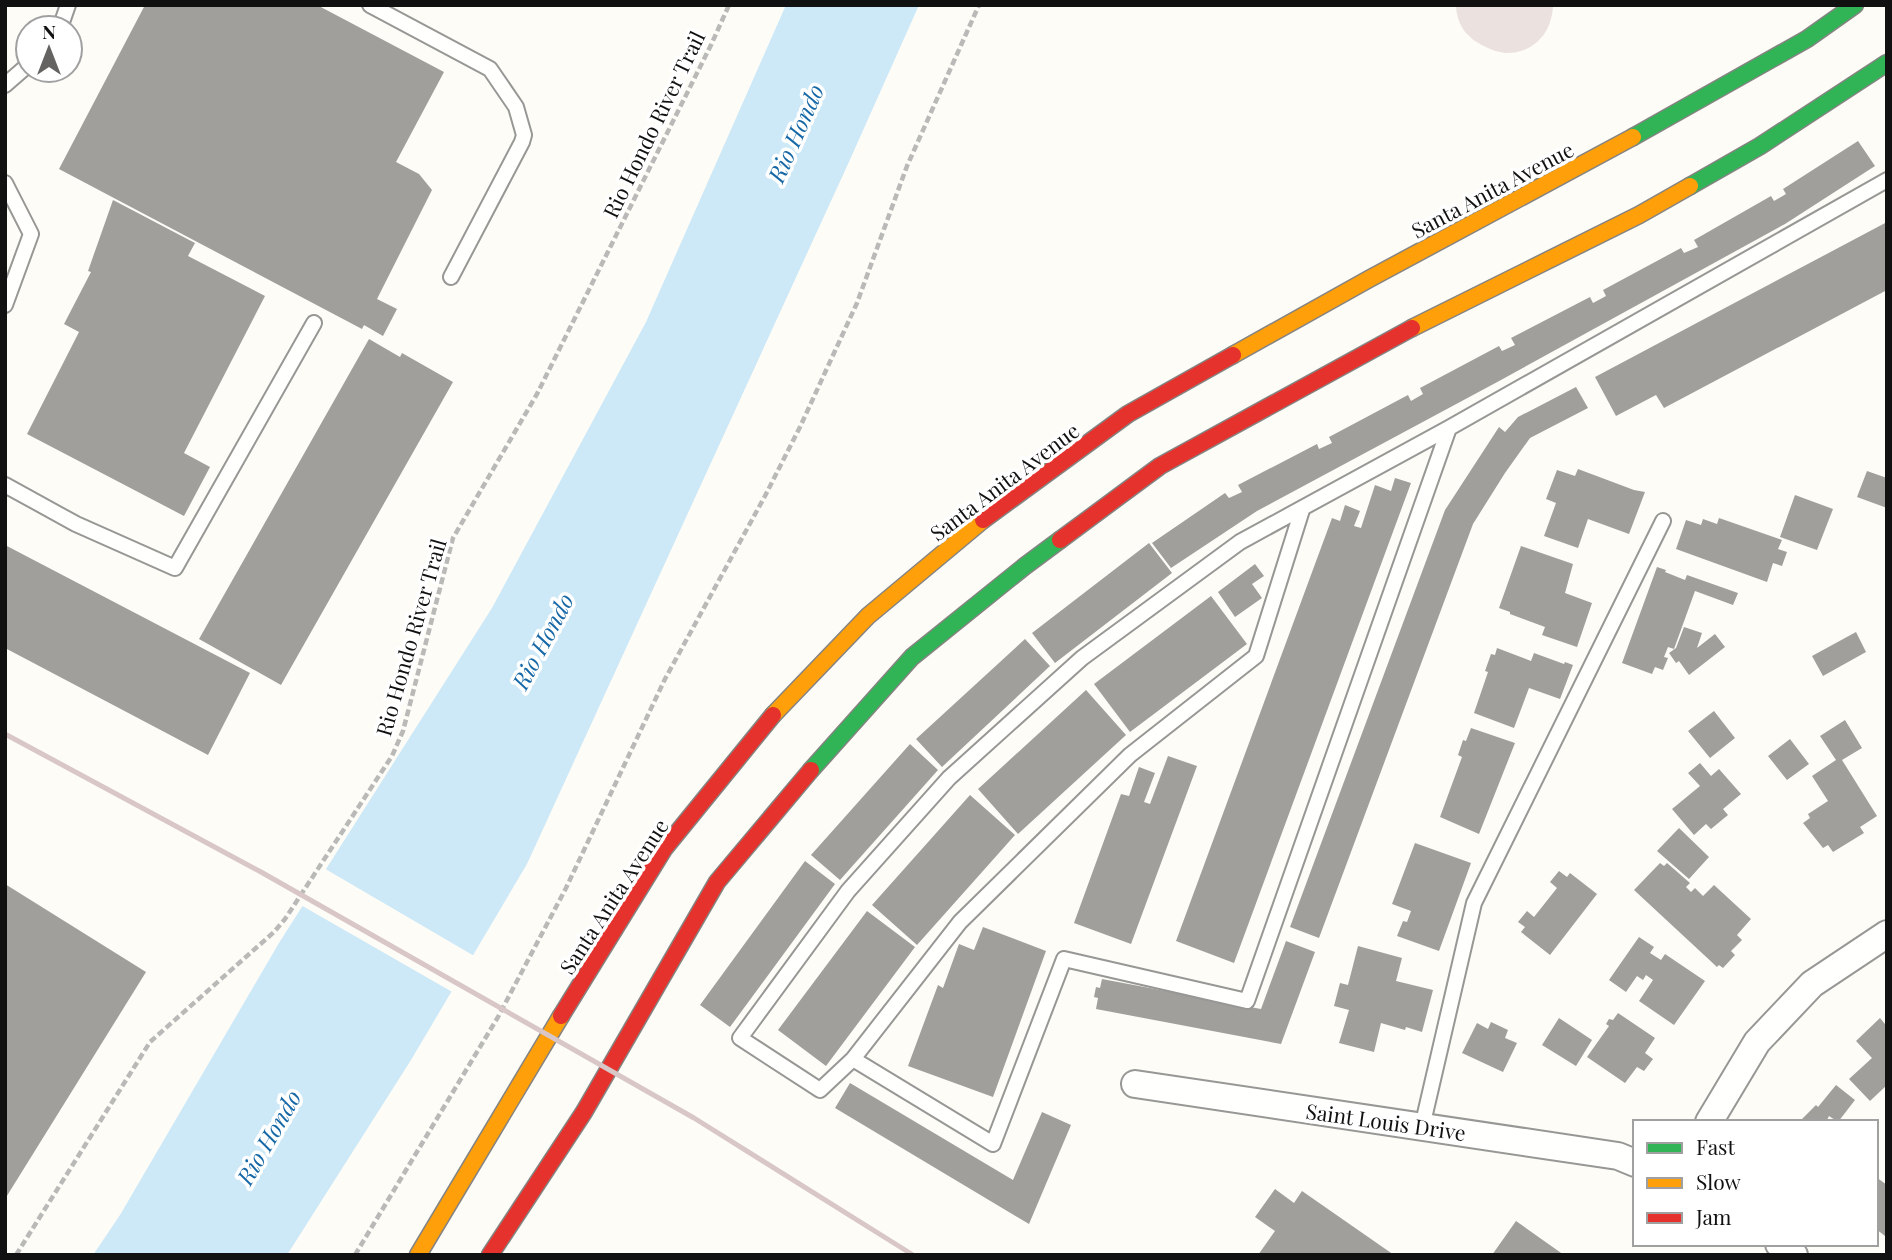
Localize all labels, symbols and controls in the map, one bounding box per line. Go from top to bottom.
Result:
north arrow [14,14,84,84]
text: N [42,18,56,44]
street label: Rio Hondo River Trail [596,26,710,222]
water label: Rio Hondo [759,79,830,188]
street label: Santa Anita Avenue [1406,134,1578,244]
street label: Santa Anita Avenue [924,416,1084,546]
street label: Rio Hondo River Trail [368,535,452,739]
water label: Rio Hondo [503,588,580,695]
street label: Santa Anita Avenue [552,813,674,979]
water label: Rio Hondo [228,1084,307,1191]
street label: Saint Louis Drive [1304,1096,1468,1146]
legend [1633,1120,1878,1246]
text: Fast [1696,1132,1735,1160]
text: Slow [1696,1167,1741,1195]
text: Jam [1695,1202,1732,1230]

